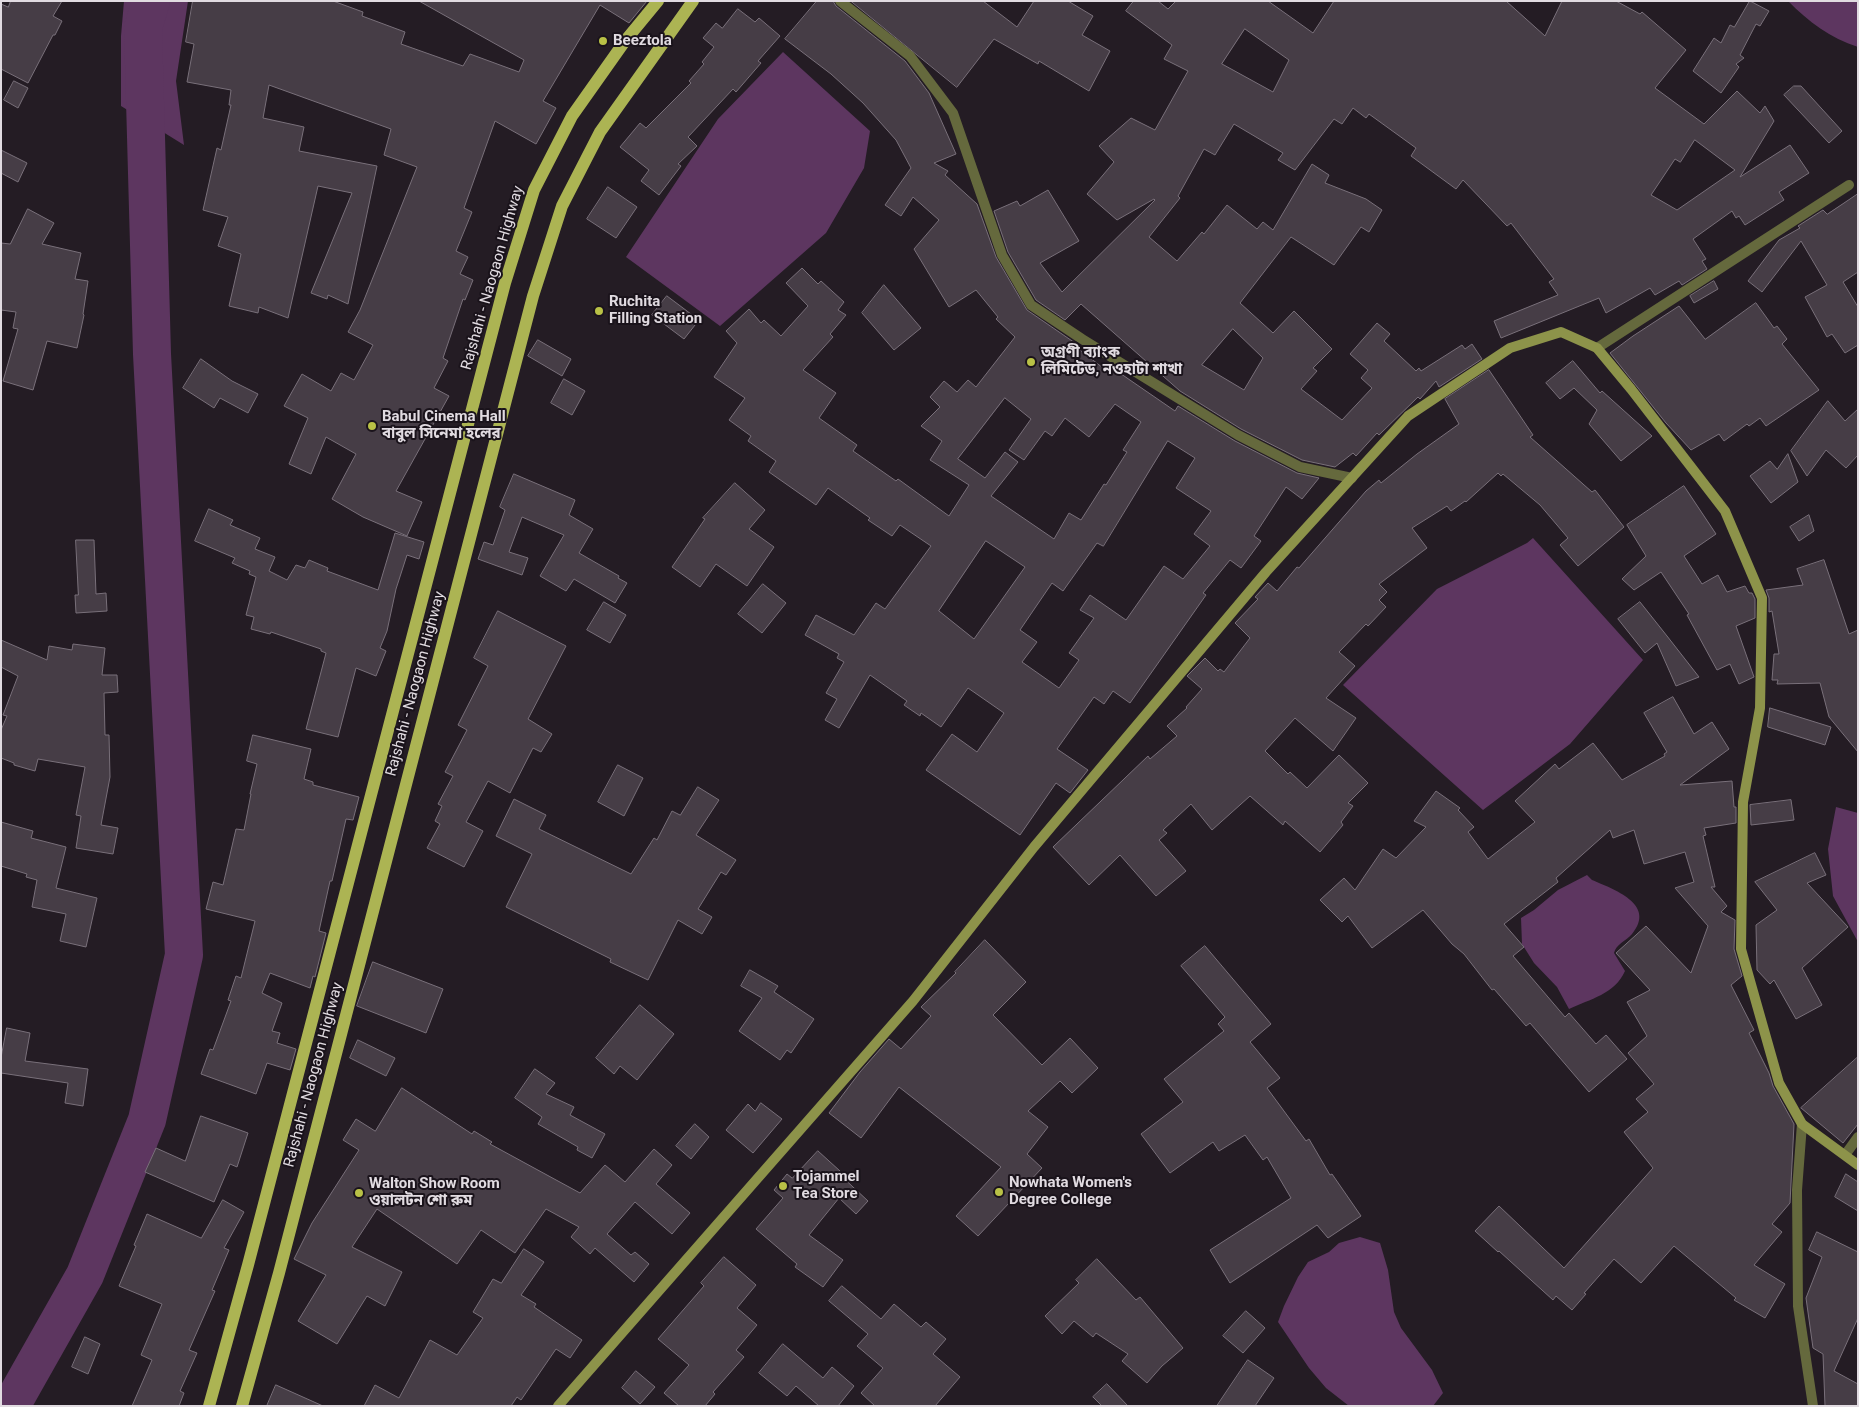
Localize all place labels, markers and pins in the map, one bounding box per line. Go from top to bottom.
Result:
place label: Beeztola [613,32,672,50]
marker: Beeztola [597,35,609,47]
place label: Ruchita Filling Station [609,293,702,328]
marker: Ruchita Filling Station [593,305,605,317]
place label: অগ্রণী ব্যাংক লিমিটেড, নওহাটা শাখা [1041,344,1182,379]
marker: অগ্রণী ব্যাংক লিমিটেড, নওহাটা শাখা [1025,356,1037,368]
place label: Babul Cinema Hall বাবুল সিনেমা হলের [382,408,506,443]
marker: Babul Cinema Hall বাবুল সিনেমা হলের [366,420,378,432]
place label: Tojammel Tea Store [793,1168,859,1203]
place label: Nowhata Women's Degree College [1009,1174,1132,1209]
place label: Walton Show Room ওয়ালটন শো রুম [369,1175,500,1210]
marker: Tojammel Tea Store [777,1180,789,1192]
marker: Nowhata Women's Degree College [993,1186,1005,1198]
marker: Walton Show Room ওয়ালটন শো রুম [353,1187,365,1199]

